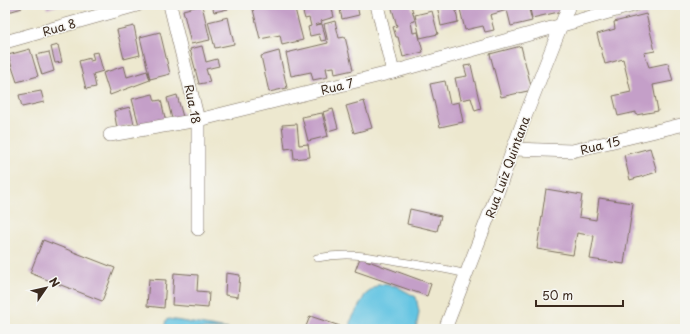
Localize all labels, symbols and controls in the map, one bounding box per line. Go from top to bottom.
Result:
street label: Rua 8 [40,14,78,40]
street label: Rua 7 [319,73,355,99]
street label: Rua 18 [180,83,206,125]
street label: Rua Luiz Quintana [480,113,534,220]
street label: Rua 15 [578,131,622,159]
north arrow [26,268,66,308]
text: N [45,274,64,291]
scale bar [536,282,623,308]
text: 50 m [542,286,573,304]

